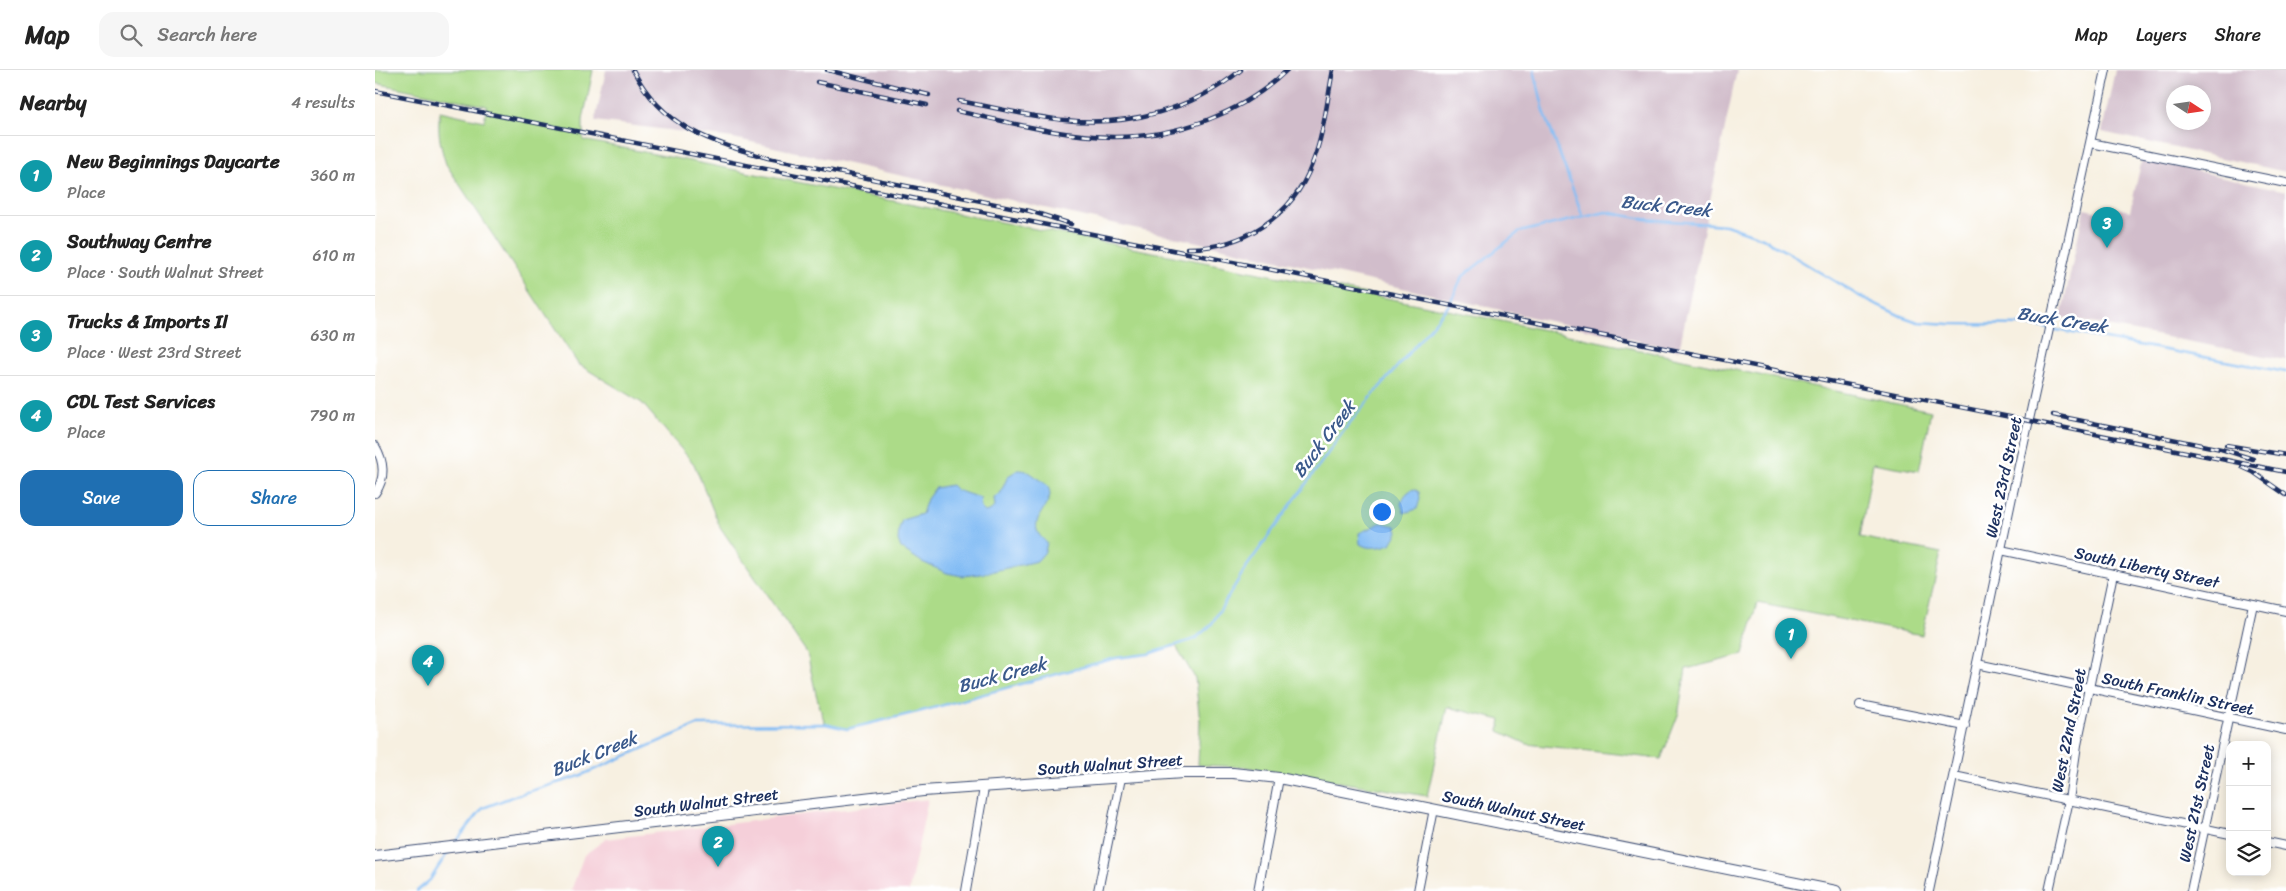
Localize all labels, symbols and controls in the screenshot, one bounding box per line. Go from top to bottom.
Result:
search box [99,12,449,57]
text: Map [25,14,69,56]
text: Search here [157,18,257,51]
text: Map [2075,19,2108,51]
text: Layers [2136,19,2187,51]
text: Share [2215,19,2261,51]
icon: search [117,21,145,49]
text: Nearby [20,84,86,122]
north arrow [2166,85,2211,130]
text: 4 results [291,88,355,117]
text: New Beginnings Daycarte [67,145,280,178]
text: 1 [33,161,39,190]
text: 360 m [311,161,355,190]
text: Place [67,178,106,207]
water label: Buck Creek [1619,185,1715,227]
pin: 3 [2091,207,2123,248]
text: Southway Centre [67,225,212,258]
text: 2 [31,241,41,270]
text: 610 m [312,241,355,270]
text: Place · South Walnut Street [67,258,264,287]
water label: Buck Creek [2015,297,2112,343]
text: Trucks & Imports II [67,305,228,338]
text: 3 [32,321,40,350]
text: 630 m [311,321,355,350]
text: Place · West 23rd Street [67,338,241,367]
text: CDL Test Services [67,385,215,418]
water label: Buck Creek [1284,391,1365,485]
text: 4 [31,401,41,430]
text: 790 m [309,401,355,430]
street label: West 23rd Street [1976,414,2030,540]
text: Place [67,418,106,447]
button: Save [20,470,183,526]
button: Share [193,470,355,526]
your location [1369,499,1395,525]
street label: South Liberty Street [2072,538,2222,597]
pin: 1 [1775,618,1807,659]
pin: 4 [412,645,444,686]
water label: Buck Creek [954,647,1052,702]
street label: South Franklin Street [2099,663,2257,724]
street label: West 22nd Street [2042,666,2095,795]
water label: Buck Creek [546,721,644,786]
street label: West 21st Street [2170,741,2223,865]
map controls [2226,741,2271,876]
button: + [2226,741,2271,786]
street label: South Walnut Street [1036,745,1184,784]
street label: South Walnut Street [632,779,780,826]
street label: South Walnut Street [1440,781,1588,840]
button: − [2226,786,2271,831]
pin: 2 [702,826,734,867]
button: layers [2226,831,2271,876]

